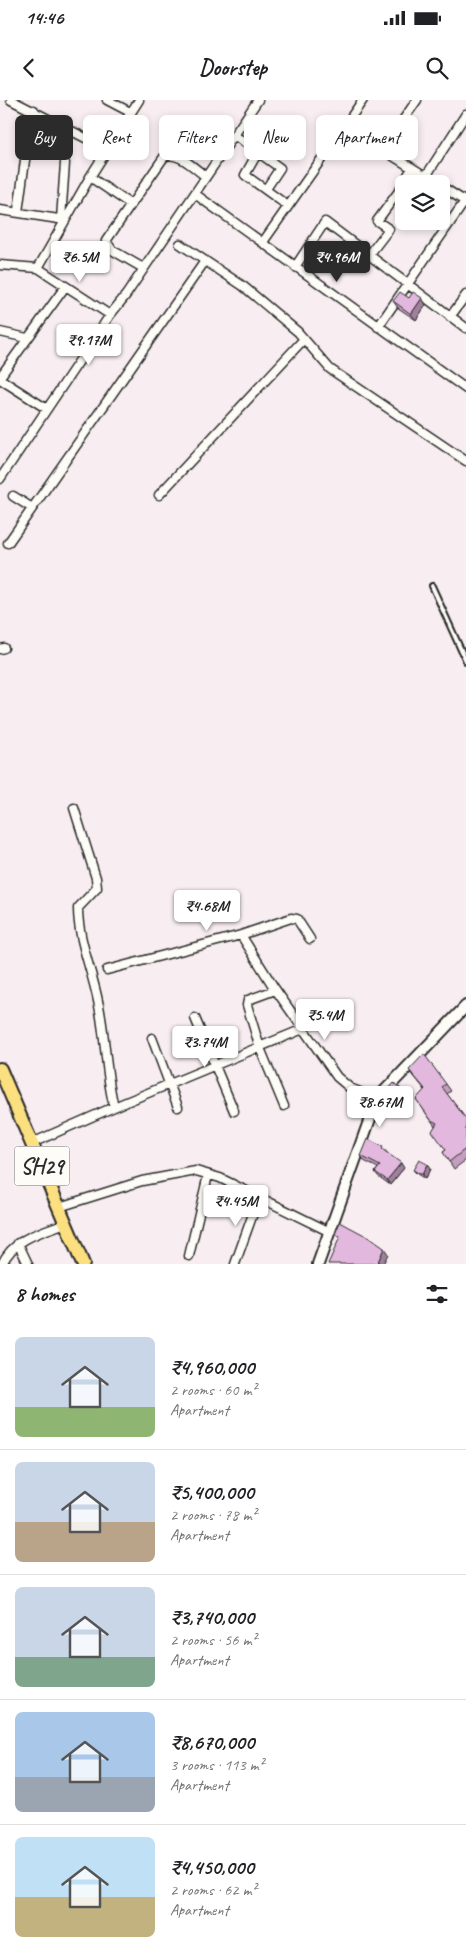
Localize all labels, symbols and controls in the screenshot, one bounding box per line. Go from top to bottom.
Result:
text: 14:46 [25,6,63,30]
icon: back [15,54,43,82]
text: Doorstep [199,54,267,82]
icon: search [423,54,451,82]
chip: Buy [15,115,73,160]
chip: Rent [83,115,149,160]
chip: Filters [159,115,234,160]
chip: New [244,115,306,160]
chip: Apartment [316,115,418,160]
map controls [395,175,450,230]
button: layers [395,175,450,230]
pin: ₹6.5M [45,240,115,283]
pin: ₹4.96M [296,240,378,283]
text: ₹6.5M [62,247,98,267]
text: ₹4.96M [315,247,359,267]
pin: ₹9.17M [48,324,130,366]
text: ₹9.17M [67,330,111,350]
pin: ₹4.68M [166,890,248,932]
text: ₹4.68M [185,896,229,916]
pin: ₹5.4M [290,998,360,1041]
text: ₹5.4M [307,1005,343,1025]
pin: ₹3.74M [164,1026,246,1068]
text: ₹3.74M [183,1032,227,1052]
pin: ₹8.67M [339,1086,421,1128]
text: ₹8.67M [358,1092,402,1112]
road number: SH29 [15,1146,70,1186]
pin: ₹4.45M [195,1184,277,1227]
text: ₹4.45M [214,1191,258,1211]
icon: filters [423,1280,451,1308]
text: 8 homes [15,1281,74,1307]
text: ₹4,960,000 [170,1354,254,1380]
icon: home [55,1357,115,1417]
text: 2 rooms · 60 m² [170,1380,256,1400]
text: Apartment [170,1400,229,1420]
text: ₹5,400,000 [170,1479,254,1505]
icon: home [55,1482,115,1542]
text: 2 rooms · 78 m² [170,1505,256,1525]
text: Apartment [170,1525,229,1545]
text: ₹3,740,000 [170,1604,254,1630]
icon: home [55,1607,115,1667]
text: 2 rooms · 56 m² [170,1630,256,1650]
text: Apartment [170,1650,229,1670]
text: ₹8,670,000 [170,1729,254,1755]
icon: home [55,1732,115,1792]
text: 3 rooms · 113 m² [170,1755,264,1775]
text: Apartment [170,1775,229,1795]
text: ₹4,450,000 [170,1854,254,1880]
icon: home [55,1857,115,1917]
text: 2 rooms · 62 m² [170,1880,256,1900]
text: Apartment [170,1900,229,1920]

